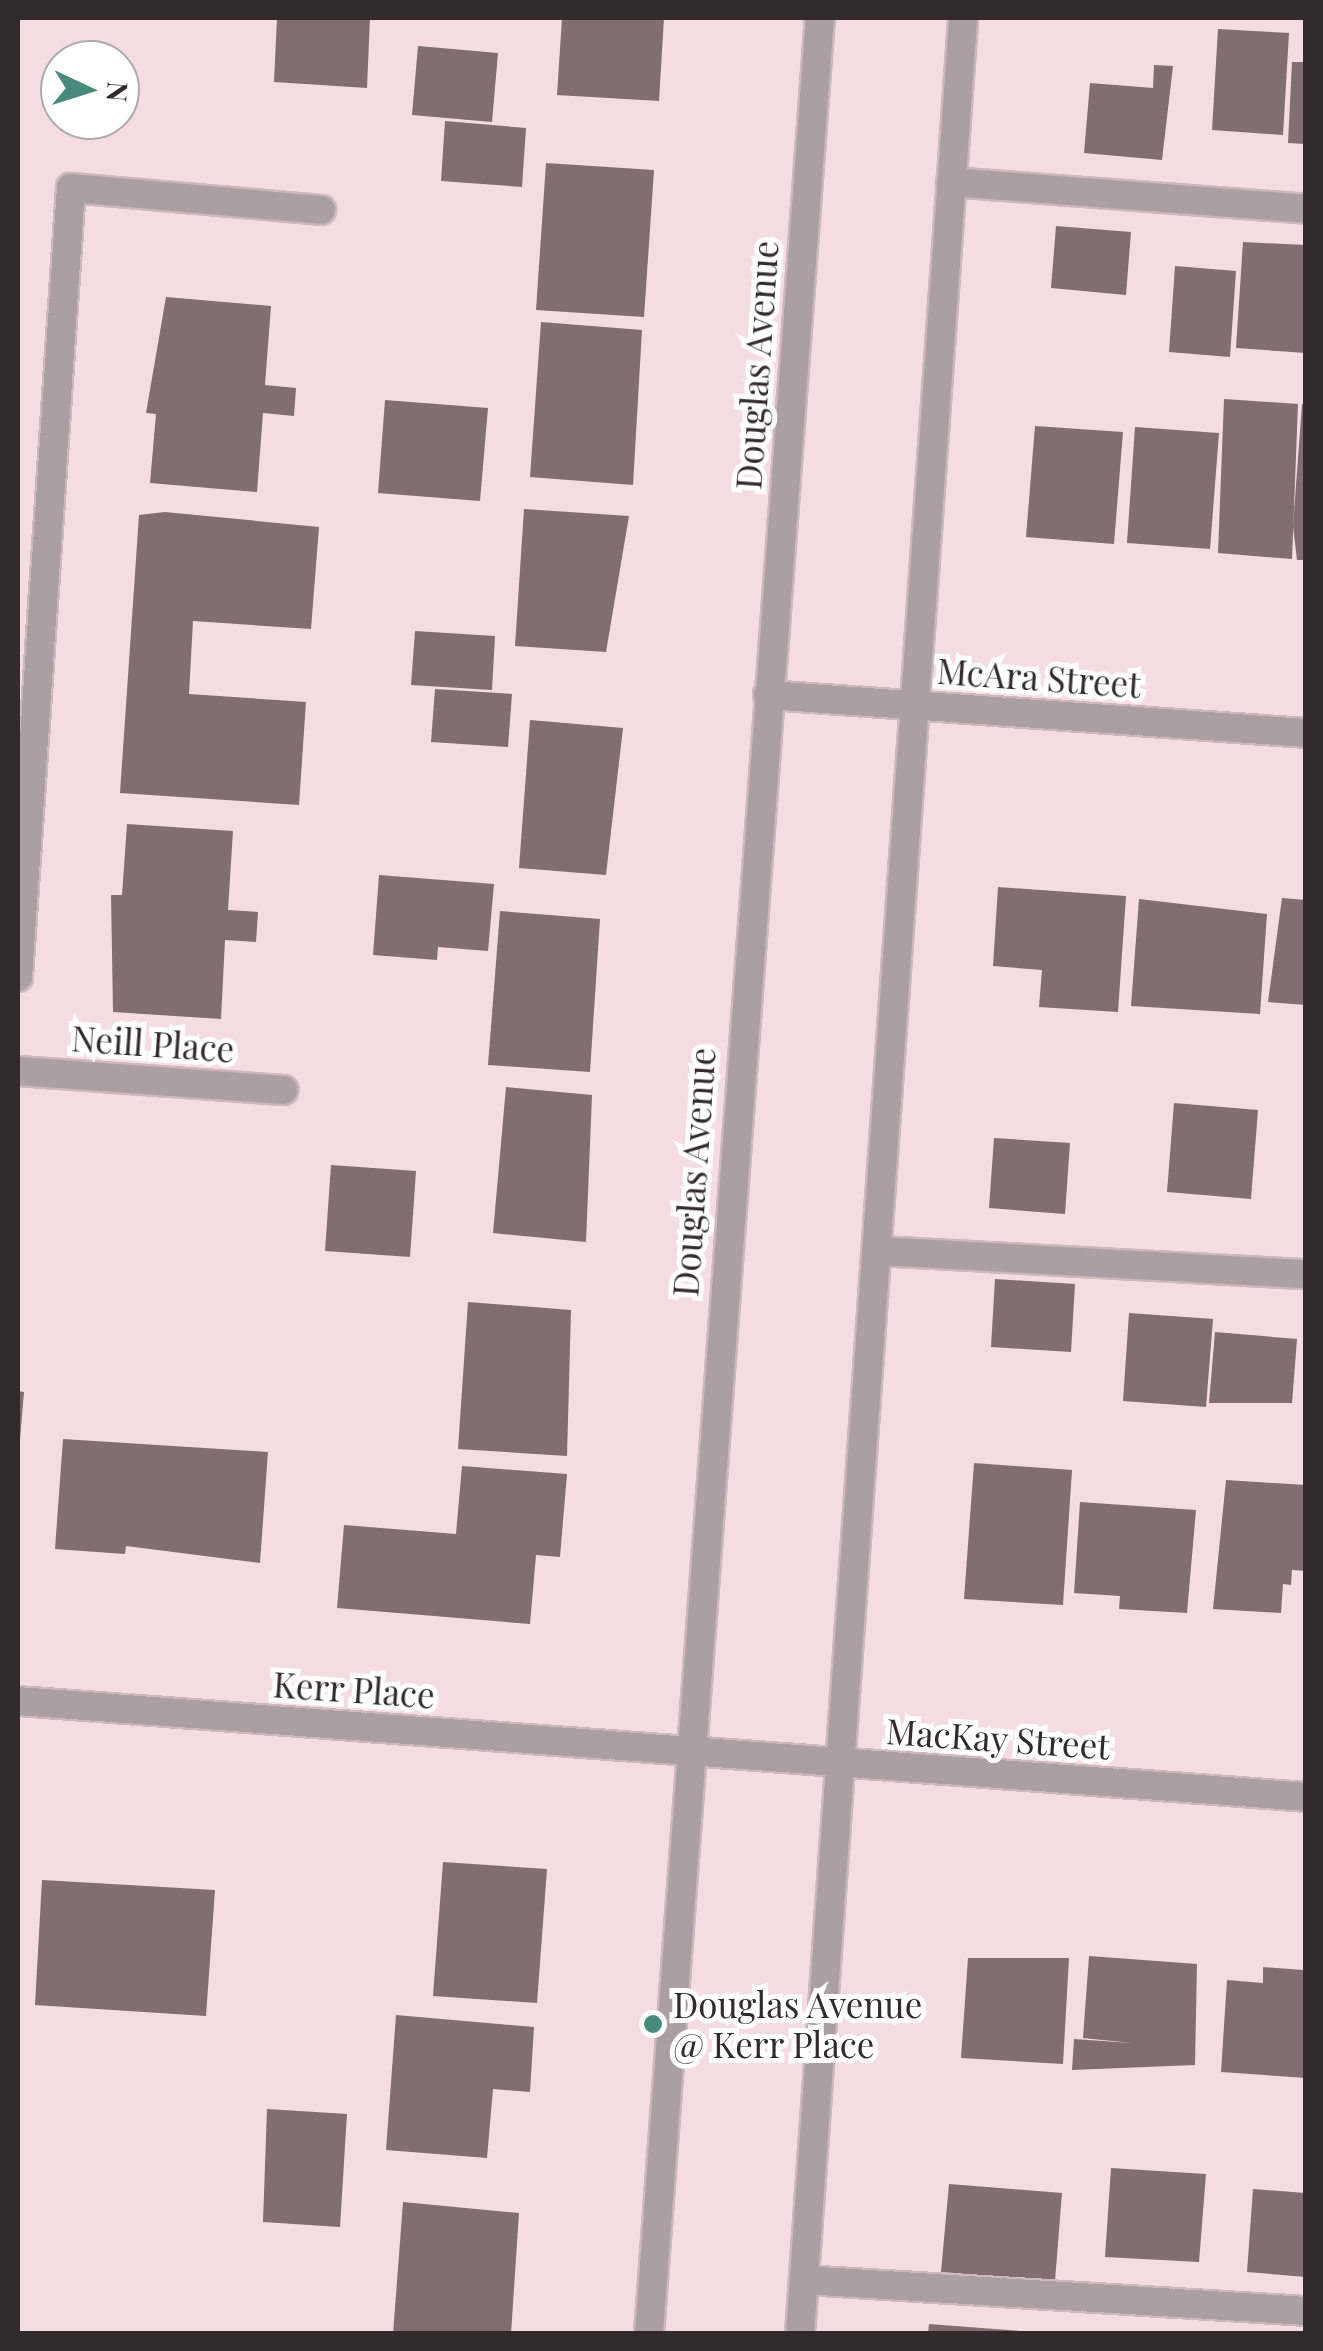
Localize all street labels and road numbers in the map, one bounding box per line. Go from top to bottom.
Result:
street label: Douglas Avenue [726,239,786,491]
street label: McAra Street [935,649,1143,705]
street label: Neill Place [70,1016,236,1070]
street label: Douglas Avenue [663,1046,723,1298]
street label: Kerr Place [271,1662,437,1716]
street label: MacKay Street [884,1709,1112,1767]

